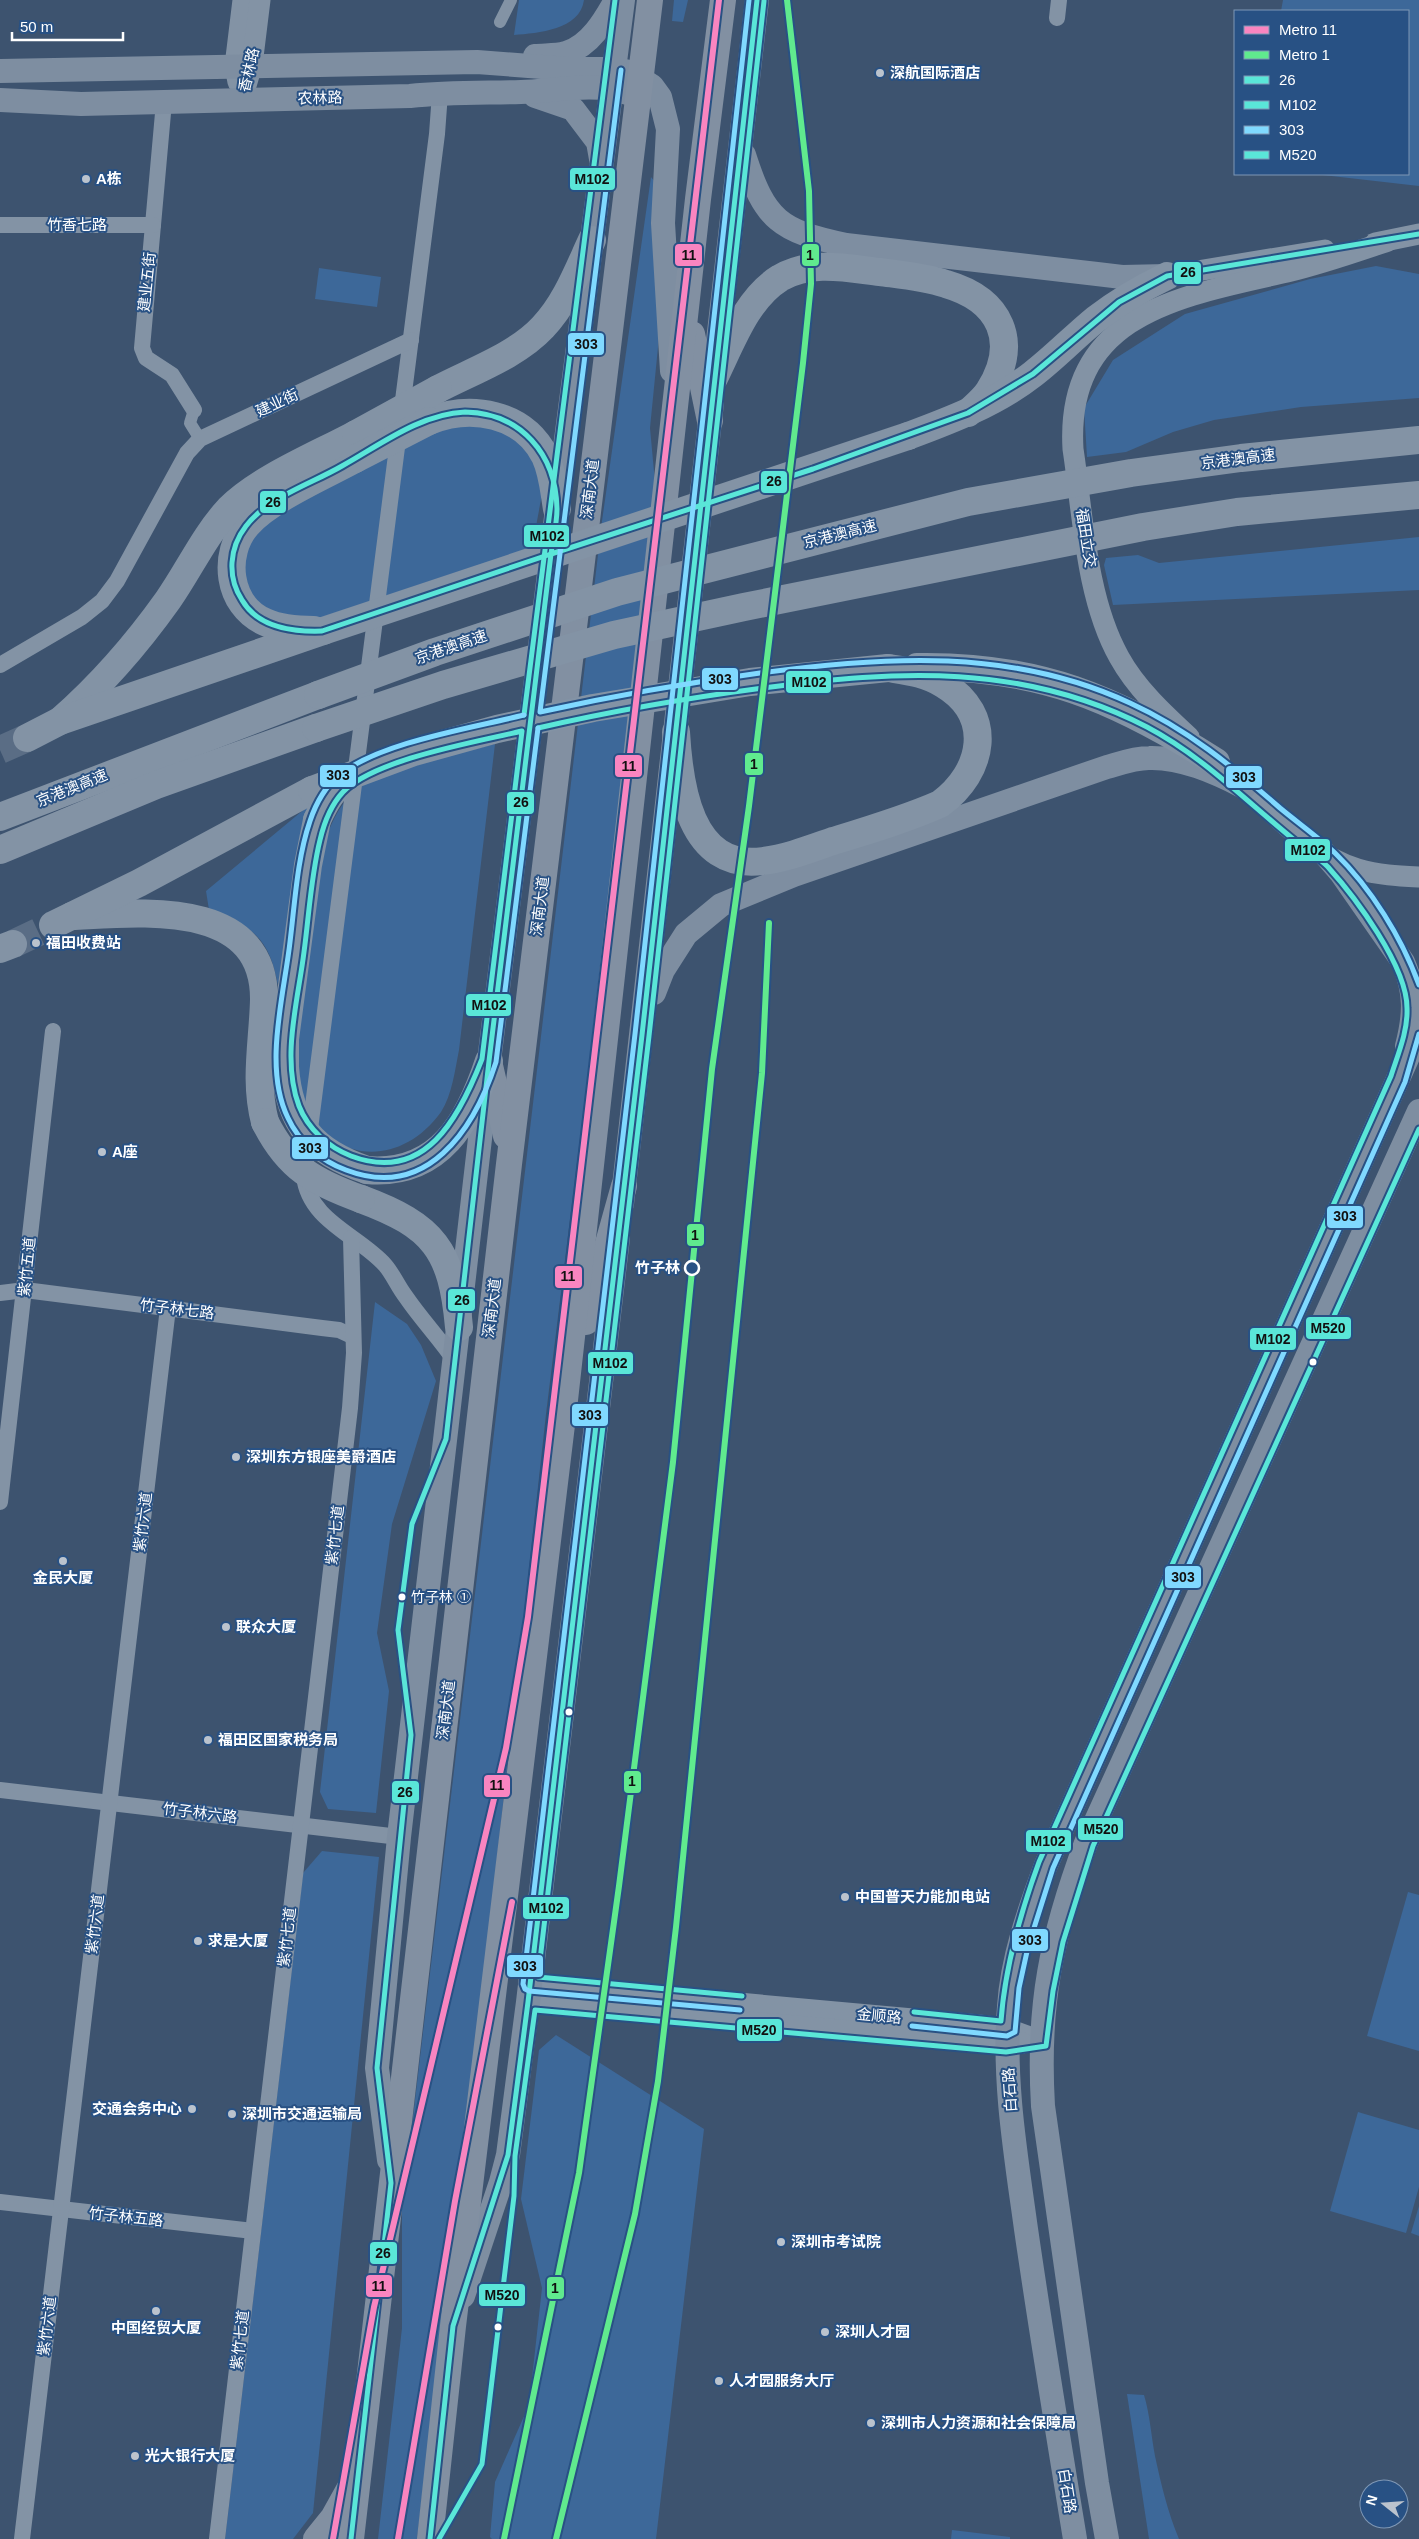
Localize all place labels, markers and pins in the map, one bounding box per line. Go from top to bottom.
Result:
place label: 深航国际酒店 [890,64,980,81]
marker: 深航国际酒店 [874,67,886,79]
place label: A栋 [96,170,122,187]
marker: A栋 [80,173,92,185]
place label: 福田收费站 [46,934,121,951]
marker: 福田收费站 [30,937,42,949]
place label: A座 [112,1143,138,1160]
marker: A座 [96,1146,108,1158]
place label: 竹子林 [635,1259,680,1276]
marker: 竹子林 [684,1260,700,1276]
unlabelled marker [1308,1357,1318,1367]
place label: 深圳东方银座美爵酒店 [246,1448,396,1465]
marker: 深圳东方银座美爵酒店 [230,1451,242,1463]
marker: 金民大厦 [57,1555,69,1567]
place label: 金民大厦 [33,1569,93,1586]
place label: 竹子林 ① [411,1589,471,1605]
marker: 竹子林 ① [397,1592,407,1602]
place label: 联众大厦 [236,1618,296,1635]
marker: 联众大厦 [220,1621,232,1633]
unlabelled marker [564,1707,574,1717]
place label: 福田区国家税务局 [218,1731,338,1748]
marker: 福田区国家税务局 [202,1734,214,1746]
place label: 中国普天力能加电站 [855,1888,990,1905]
marker: 中国普天力能加电站 [839,1891,851,1903]
place label: 求是大厦 [208,1932,268,1949]
marker: 求是大厦 [192,1935,204,1947]
place label: 交通会务中心 [92,2100,182,2117]
marker: 交通会务中心 [186,2103,198,2115]
place label: 深圳市交通运输局 [242,2105,362,2122]
marker: 深圳市交通运输局 [226,2108,238,2120]
place label: 深圳市考试院 [791,2233,881,2250]
marker: 深圳市考试院 [775,2236,787,2248]
marker: 中国经贸大厦 [150,2305,162,2317]
place label: 中国经贸大厦 [111,2319,201,2336]
unlabelled marker [493,2322,503,2332]
place label: 深圳人才园 [835,2323,910,2340]
marker: 深圳人才园 [819,2326,831,2338]
place label: 人才园服务大厅 [729,2372,834,2389]
marker: 人才园服务大厅 [713,2375,725,2387]
place label: 深圳市人力资源和社会保障局 [881,2414,1076,2431]
marker: 深圳市人力资源和社会保障局 [865,2417,877,2429]
place label: 光大银行大厦 [145,2447,235,2464]
marker: 光大银行大厦 [129,2450,141,2462]

